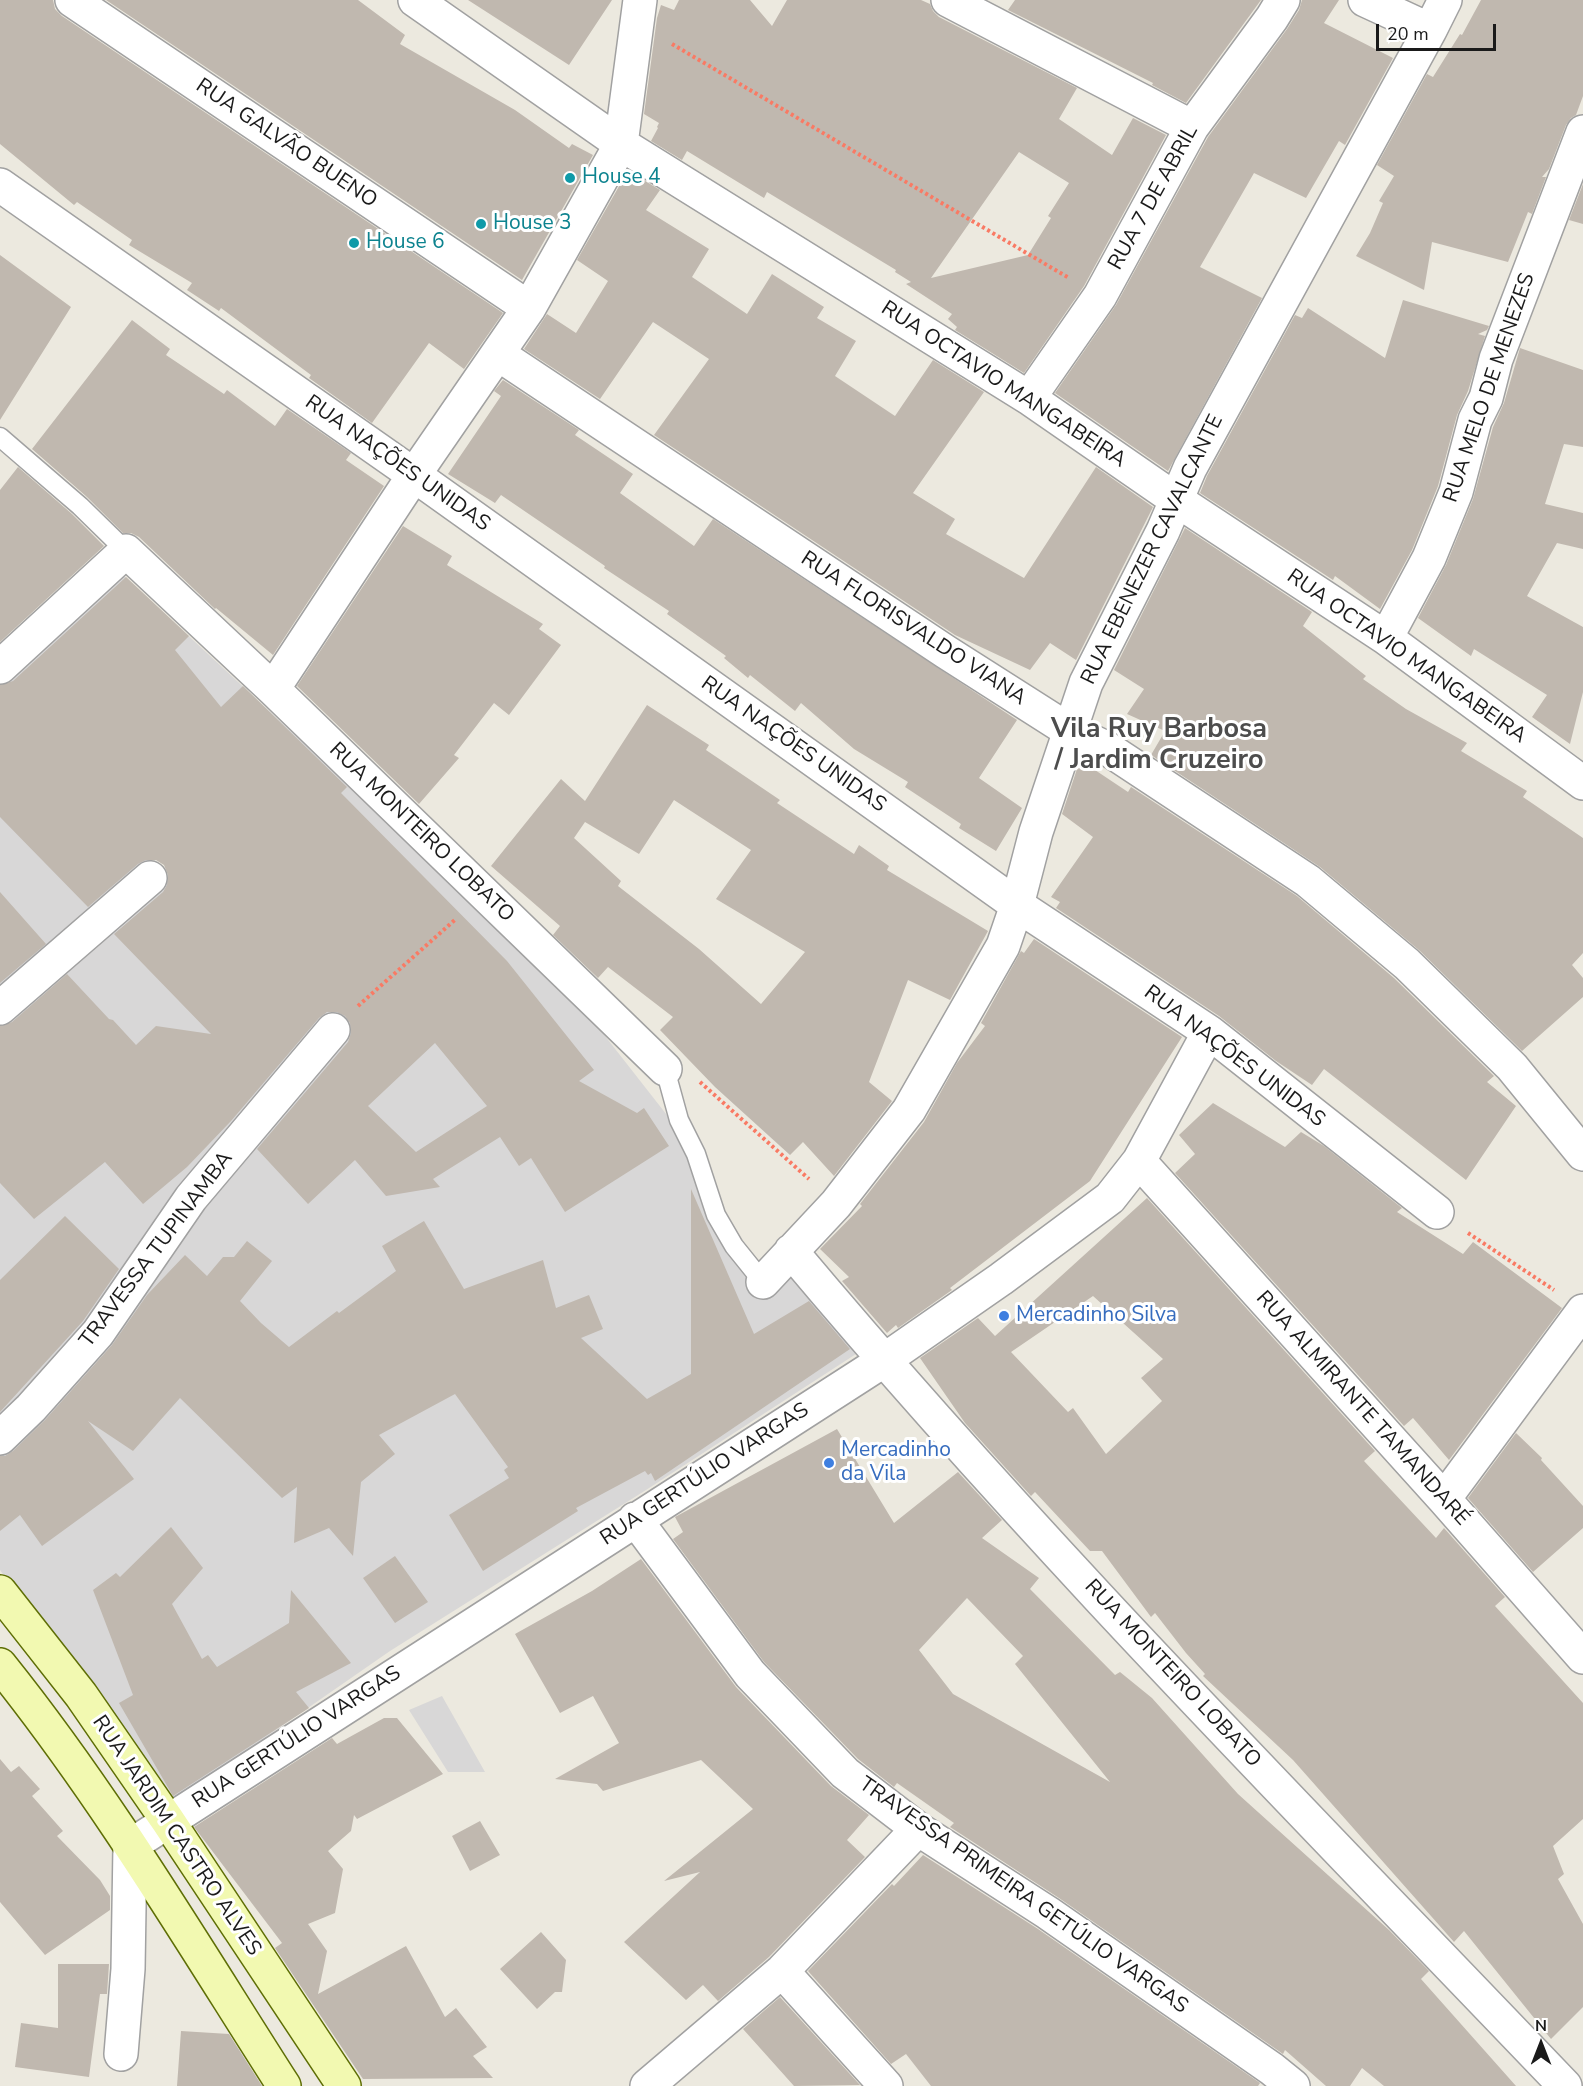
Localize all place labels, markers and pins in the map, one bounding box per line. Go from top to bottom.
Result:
place label: House 4 [582,165,661,191]
marker: House 4 [563,171,577,185]
place label: House 3 [493,211,572,237]
marker: House 3 [474,217,488,231]
place label: House 6 [366,230,445,256]
marker: House 6 [347,236,361,250]
place label: Mercadinho Silva [1016,1303,1177,1329]
marker: Mercadinho Silva [997,1309,1011,1323]
place label: Mercadinho da Vila [841,1438,951,1488]
marker: Mercadinho da Vila [822,1456,836,1470]

